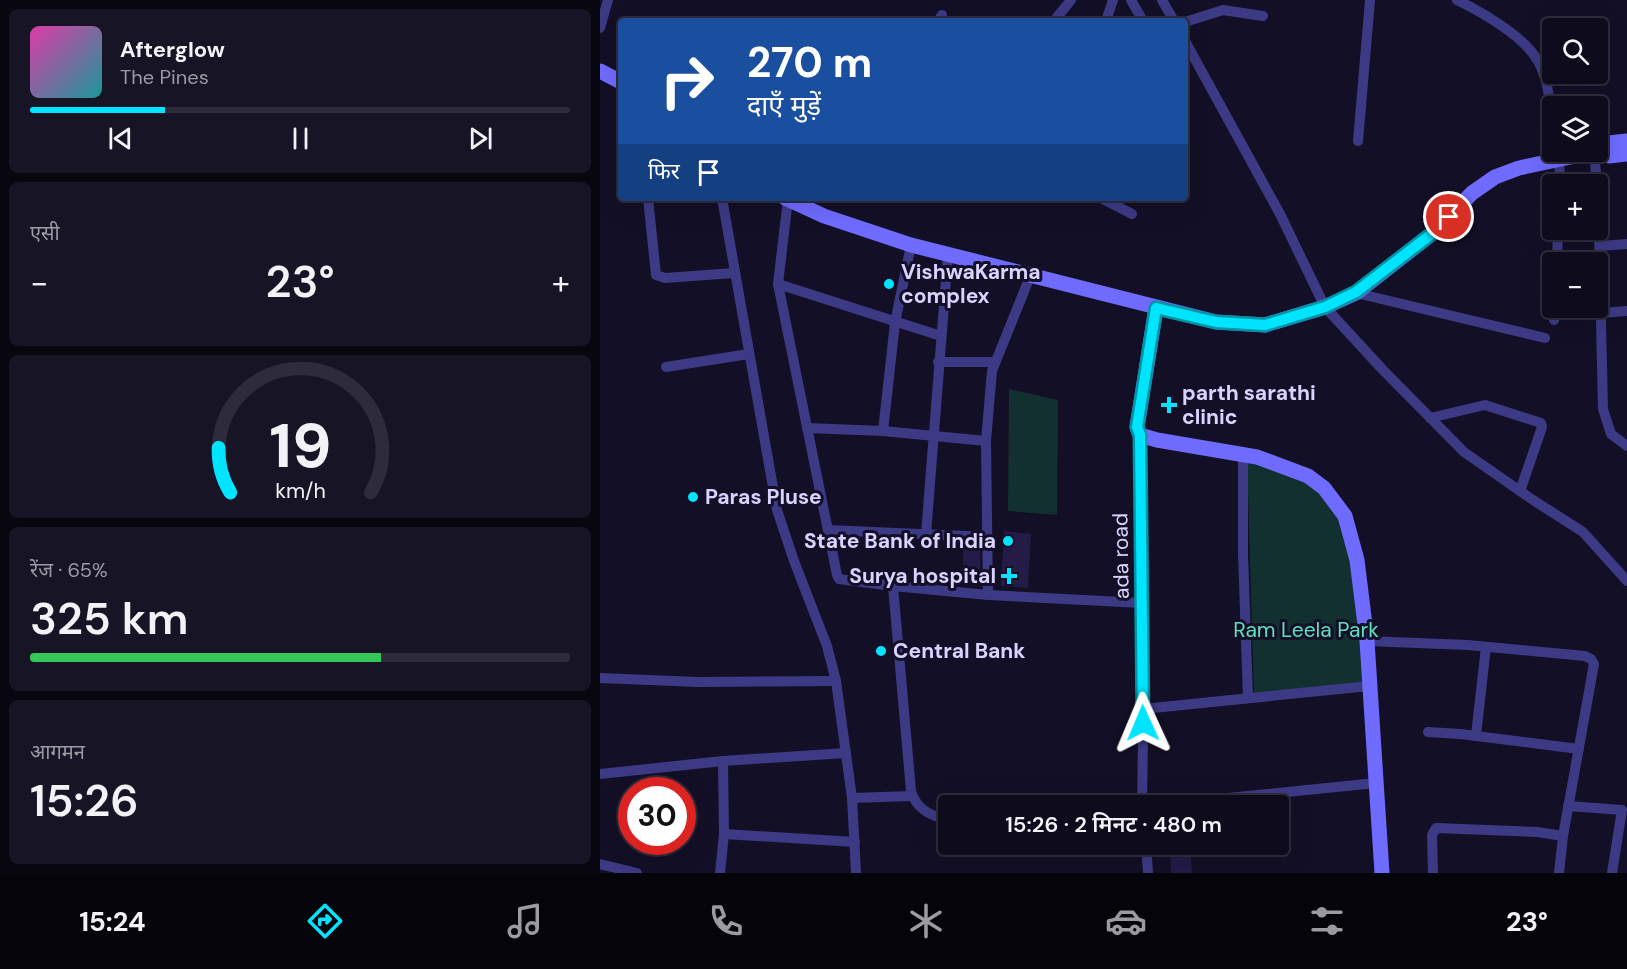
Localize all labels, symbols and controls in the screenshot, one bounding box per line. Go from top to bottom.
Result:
map controls [1542,18,1608,318]
button: search [1542,18,1608,84]
text: Afterglow [120,35,225,64]
text: 270 m [747,35,872,90]
icon: right [648,42,726,120]
text: The Pines [120,64,209,90]
text: दाएँ मुड़ें [747,88,821,123]
button: layers [1542,96,1608,162]
icon: previous [104,122,137,155]
icon: pause [284,122,317,155]
icon: next [464,122,497,155]
icon: arrive [692,156,725,189]
text: फिर [648,157,680,186]
button: + [1542,174,1608,240]
pin [1423,191,1474,242]
icon: arrive [1432,200,1465,233]
text: एसी [30,220,60,246]
text: 23° [266,252,335,311]
button: − [1542,252,1608,318]
place label: VishwaKarma complex [901,258,1041,310]
text: − [30,261,48,304]
text: + [552,261,570,304]
marker: VishwaKarma complex [882,277,896,291]
place label: parth sarathi clinic [1182,379,1316,431]
marker: parth sarathi clinic [1160,396,1178,414]
text: 19 [269,406,331,487]
text: km/h [275,478,325,506]
place label: Paras Pluse [705,483,822,511]
marker: Paras Pluse [686,490,700,504]
street label: ada road [1106,513,1136,599]
place label: State Bank of India [804,527,996,555]
marker: State Bank of India [1001,534,1015,548]
text: रेंज · 65% [30,557,108,583]
place label: Surya hospital [849,562,996,590]
marker: Surya hospital [1000,567,1018,585]
text: 325 km [30,589,188,648]
park label: Ram Leela Park [1233,616,1379,644]
place label: Central Bank [893,637,1025,665]
marker: Central Bank [874,644,888,658]
position arrow [1111,691,1175,755]
text: आगमन [30,739,85,765]
text: 15:26 [30,771,139,830]
speed limit sign: 30 [618,777,696,855]
text: 15:26 · 2 मिनट · 480 m [1005,810,1222,839]
icon: directions [304,900,346,942]
icon: music [504,900,546,942]
icon: phone [705,900,747,942]
icon: climate [905,900,947,942]
icon: car [1105,900,1147,942]
icon: filters [1306,900,1348,942]
text: 15:24 [79,904,146,939]
text: 23° [1506,904,1548,939]

